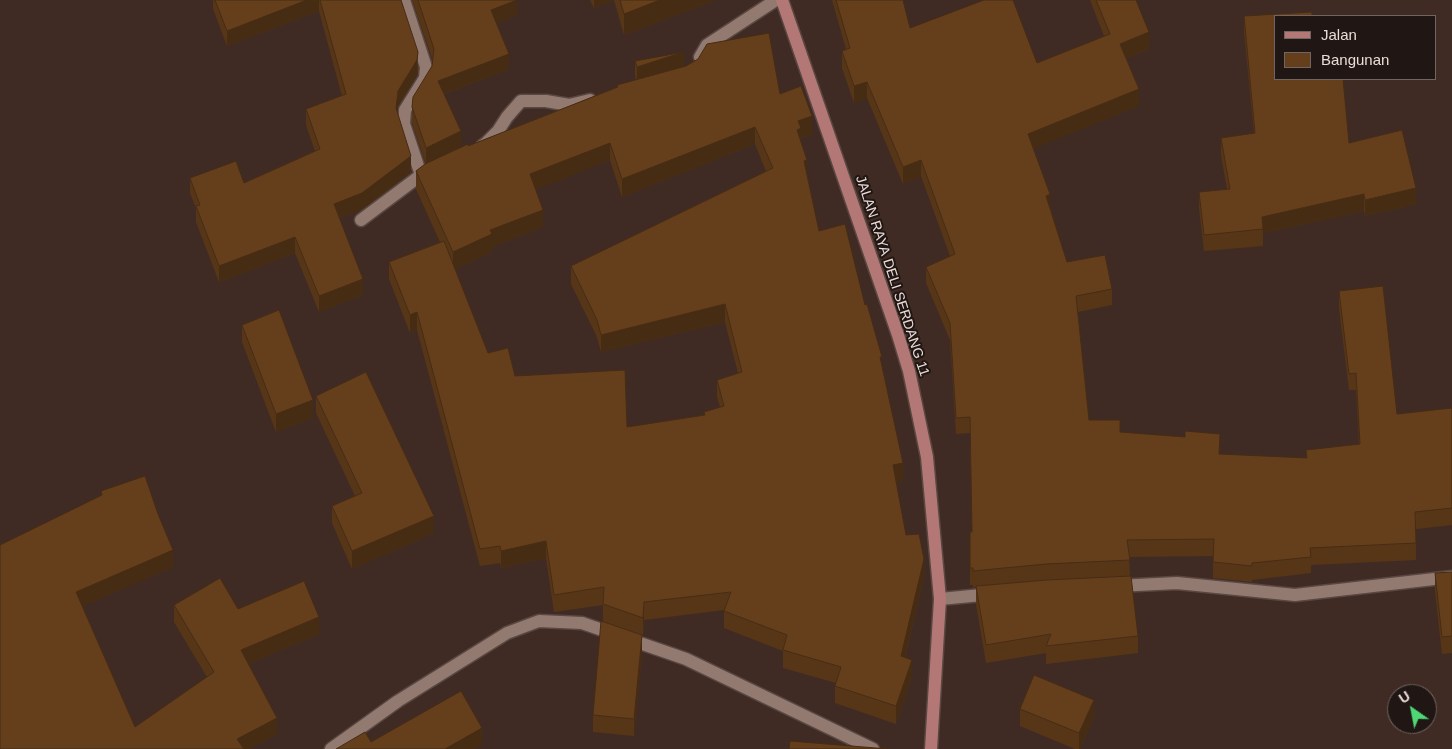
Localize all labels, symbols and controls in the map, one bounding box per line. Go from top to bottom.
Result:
legend [1274,15,1437,80]
text: Jalan [1321,26,1357,43]
text: Bangunan [1321,51,1389,68]
street label: JALAN RAYA DELI SERDANG 11 [852,174,932,378]
north arrow [1387,684,1437,734]
text: U [1396,688,1413,707]

